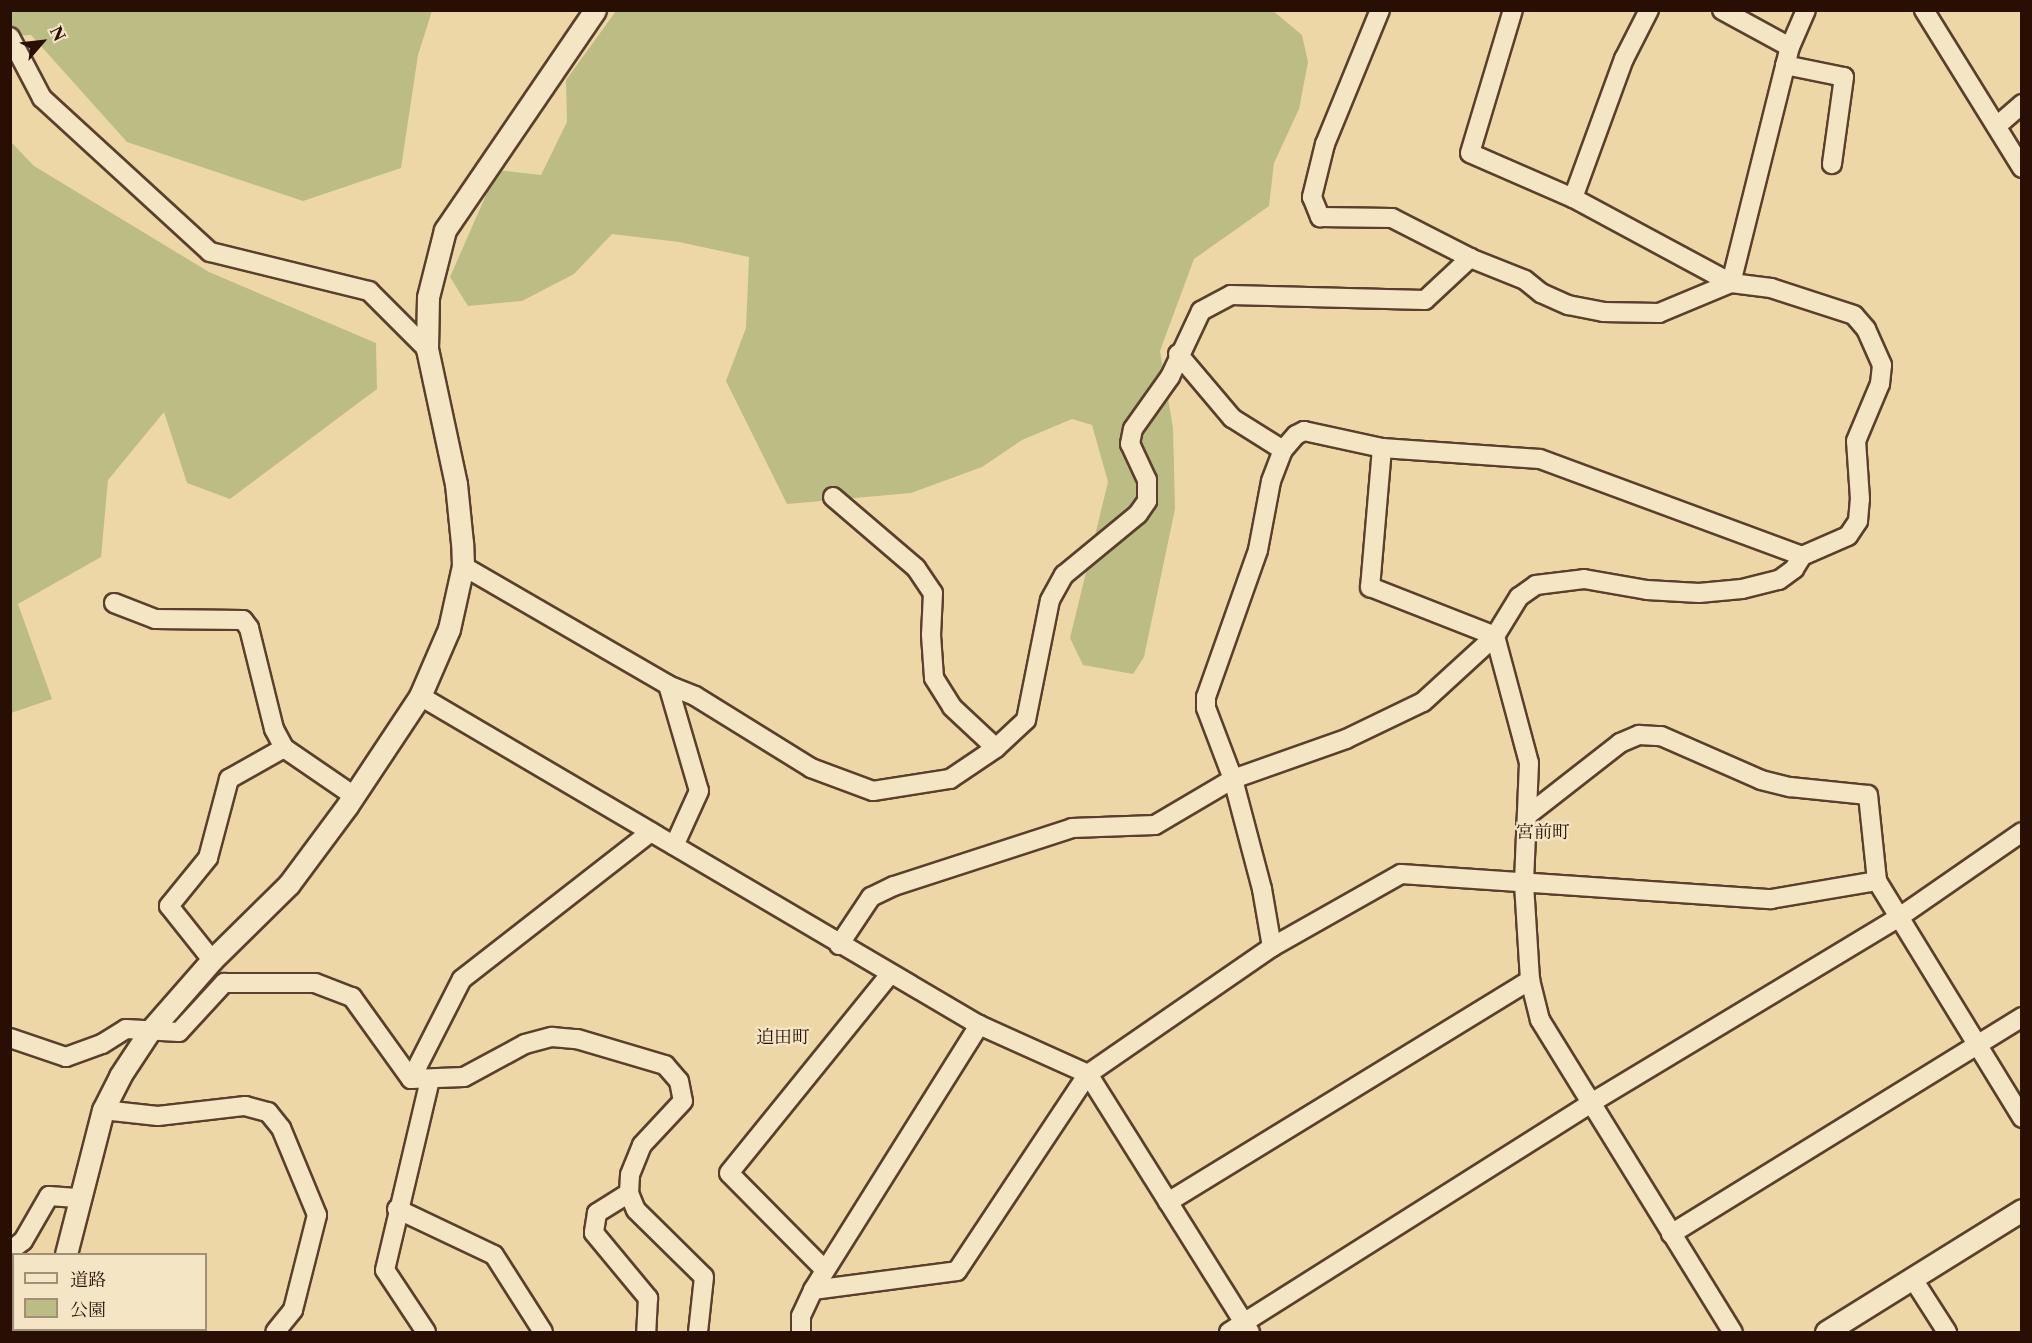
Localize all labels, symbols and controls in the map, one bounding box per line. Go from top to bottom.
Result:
north arrow [12,12,72,72]
text: N [46,23,70,44]
district label: 宮前町 [1516,821,1570,843]
district label: 迫田町 [756,1026,810,1048]
legend [12,1253,207,1331]
text: 道路 [70,1269,106,1291]
text: 公園 [70,1299,106,1321]

